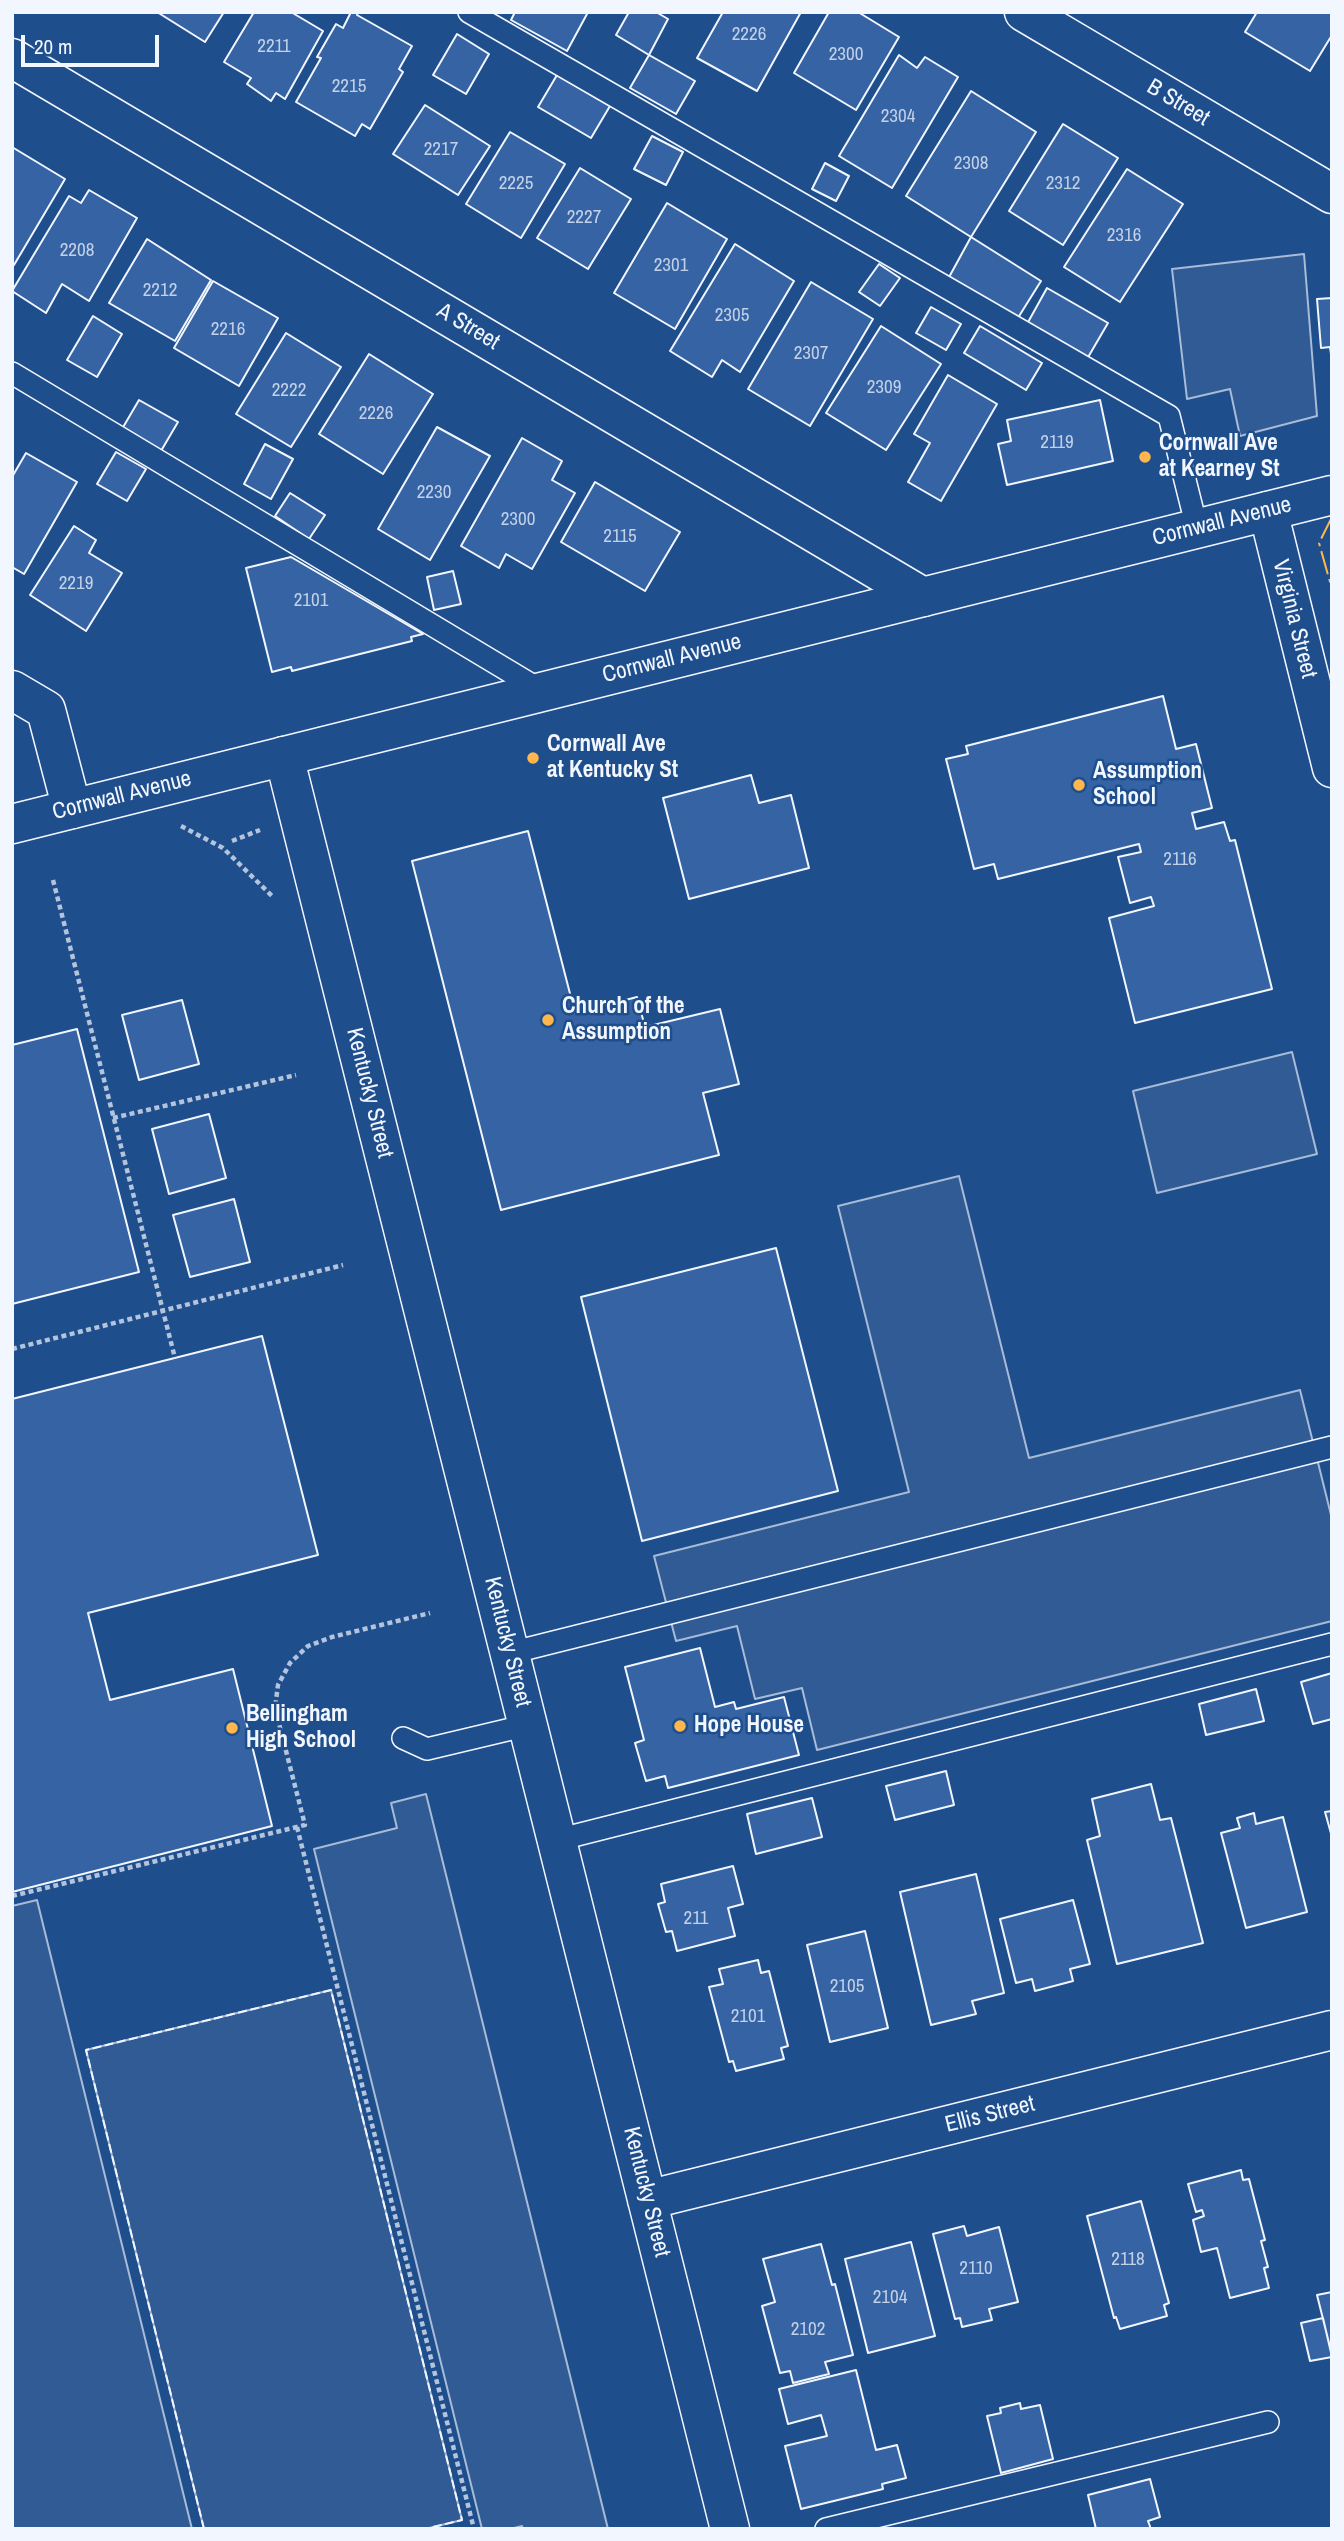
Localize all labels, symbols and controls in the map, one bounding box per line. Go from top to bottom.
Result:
scale bar [24,21,163,65]
house number: 2226 [732,24,766,46]
text: 20 m [34,32,72,61]
house number: 2211 [257,36,291,58]
house number: 2300 [829,44,863,66]
street label: B Street [1142,74,1214,132]
house number: 2215 [332,76,366,98]
house number: 2304 [881,106,915,128]
house number: 2217 [424,139,458,161]
house number: 2308 [954,153,988,175]
house number: 2225 [499,173,533,195]
house number: 2312 [1046,173,1080,195]
house number: 2227 [567,207,601,229]
house number: 2316 [1107,225,1141,247]
house number: 2208 [60,240,94,262]
house number: 2301 [654,255,688,277]
house number: 2212 [143,280,177,302]
street label: A Street [432,298,504,356]
house number: 2305 [715,305,749,327]
house number: 2216 [211,319,245,341]
house number: 2307 [794,343,828,365]
house number: 2309 [867,377,901,399]
house number: 2222 [272,380,306,402]
house number: 2226 [359,403,393,425]
place label: Cornwall Ave at Kearney St [1159,430,1280,484]
house number: 2119 [1040,432,1074,454]
marker: Cornwall Ave at Kearney St [1137,449,1153,465]
house number: 2230 [417,482,451,504]
street label: Cornwall Avenue [1150,491,1294,553]
house number: 2300 [501,509,535,531]
house number: 2115 [603,526,637,548]
street label: Virginia Street [1266,557,1322,681]
house number: 2219 [59,573,93,595]
house number: 2101 [294,590,328,612]
street label: Cornwall Avenue [600,628,744,690]
place label: Cornwall Ave at Kentucky St [547,731,678,785]
marker: Cornwall Ave at Kentucky St [525,750,541,766]
place label: Assumption School [1093,758,1202,812]
street label: Cornwall Avenue [50,765,194,827]
marker: Assumption School [1071,777,1087,793]
house number: 2116 [1163,849,1197,871]
place label: Church of the Assumption [562,993,685,1047]
marker: Church of the Assumption [540,1012,556,1028]
street label: Kentucky Street [340,1025,398,1161]
street label: Kentucky Street [478,1574,536,1710]
place label: Bellingham High School [246,1701,356,1755]
place label: Hope House [694,1712,804,1740]
marker: Hope House [672,1718,688,1734]
marker: Bellingham High School [224,1720,240,1736]
house number: 211 [684,1908,708,1930]
house number: 2105 [830,1976,864,1998]
house number: 2101 [731,2006,765,2028]
street label: Ellis Street [942,2091,1038,2139]
street label: Kentucky Street [617,2124,675,2260]
house number: 2118 [1111,2249,1145,2271]
house number: 2110 [959,2258,993,2280]
house number: 2104 [873,2287,907,2309]
house number: 2102 [791,2319,825,2341]

